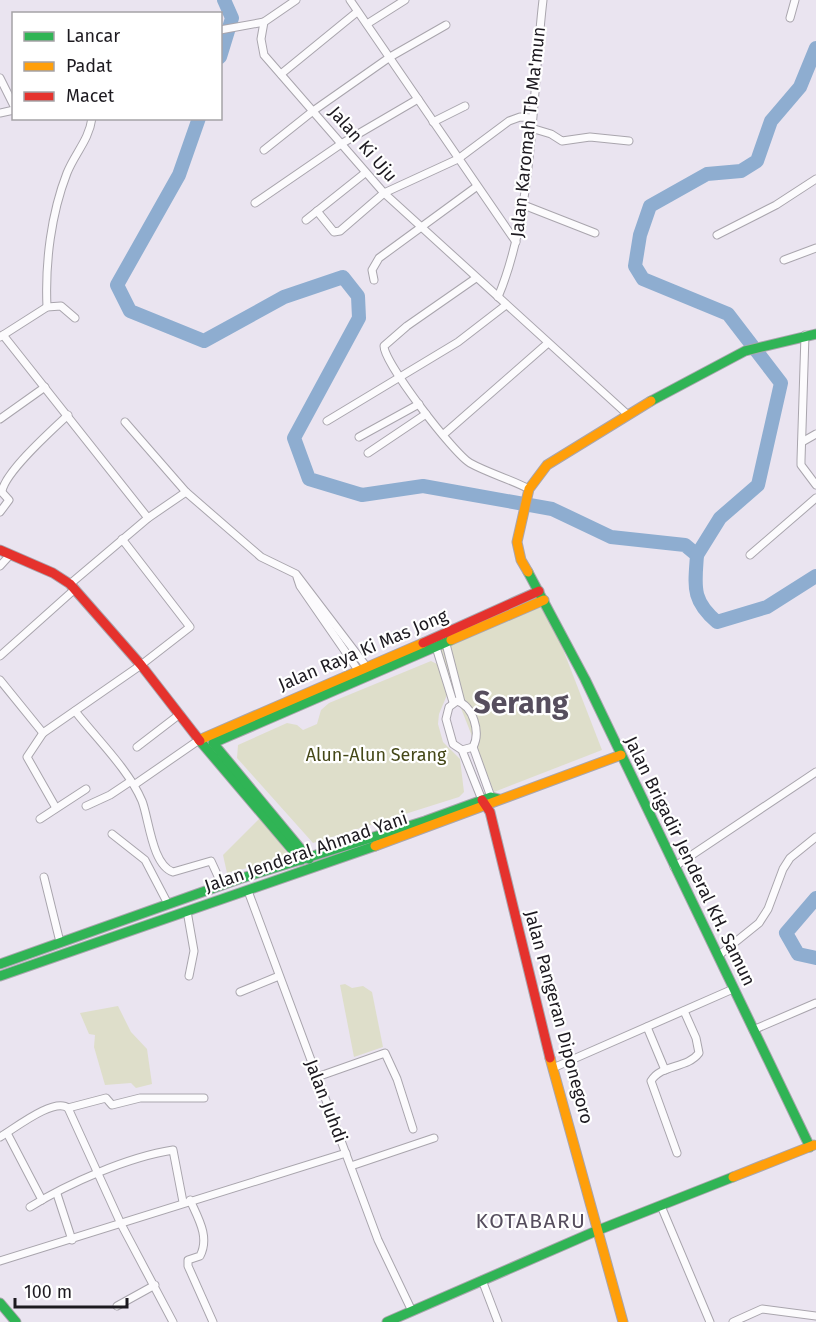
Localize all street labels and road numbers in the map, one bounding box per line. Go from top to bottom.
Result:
street label: Jalan Karomah Tb Ma'mun [506,25,550,239]
street label: Jalan Ki Uju [324,102,402,186]
street label: Jalan Raya Ki Mas Jong [275,604,452,696]
street label: Jalan Brigadir Jenderal KH. Samun [620,733,760,989]
street label: Jalan Jenderal Ahmad Yani [202,807,410,897]
street label: Jalan Pangeran Diponegoro [520,908,598,1126]
street label: Jalan Juhdi [300,1056,352,1146]

